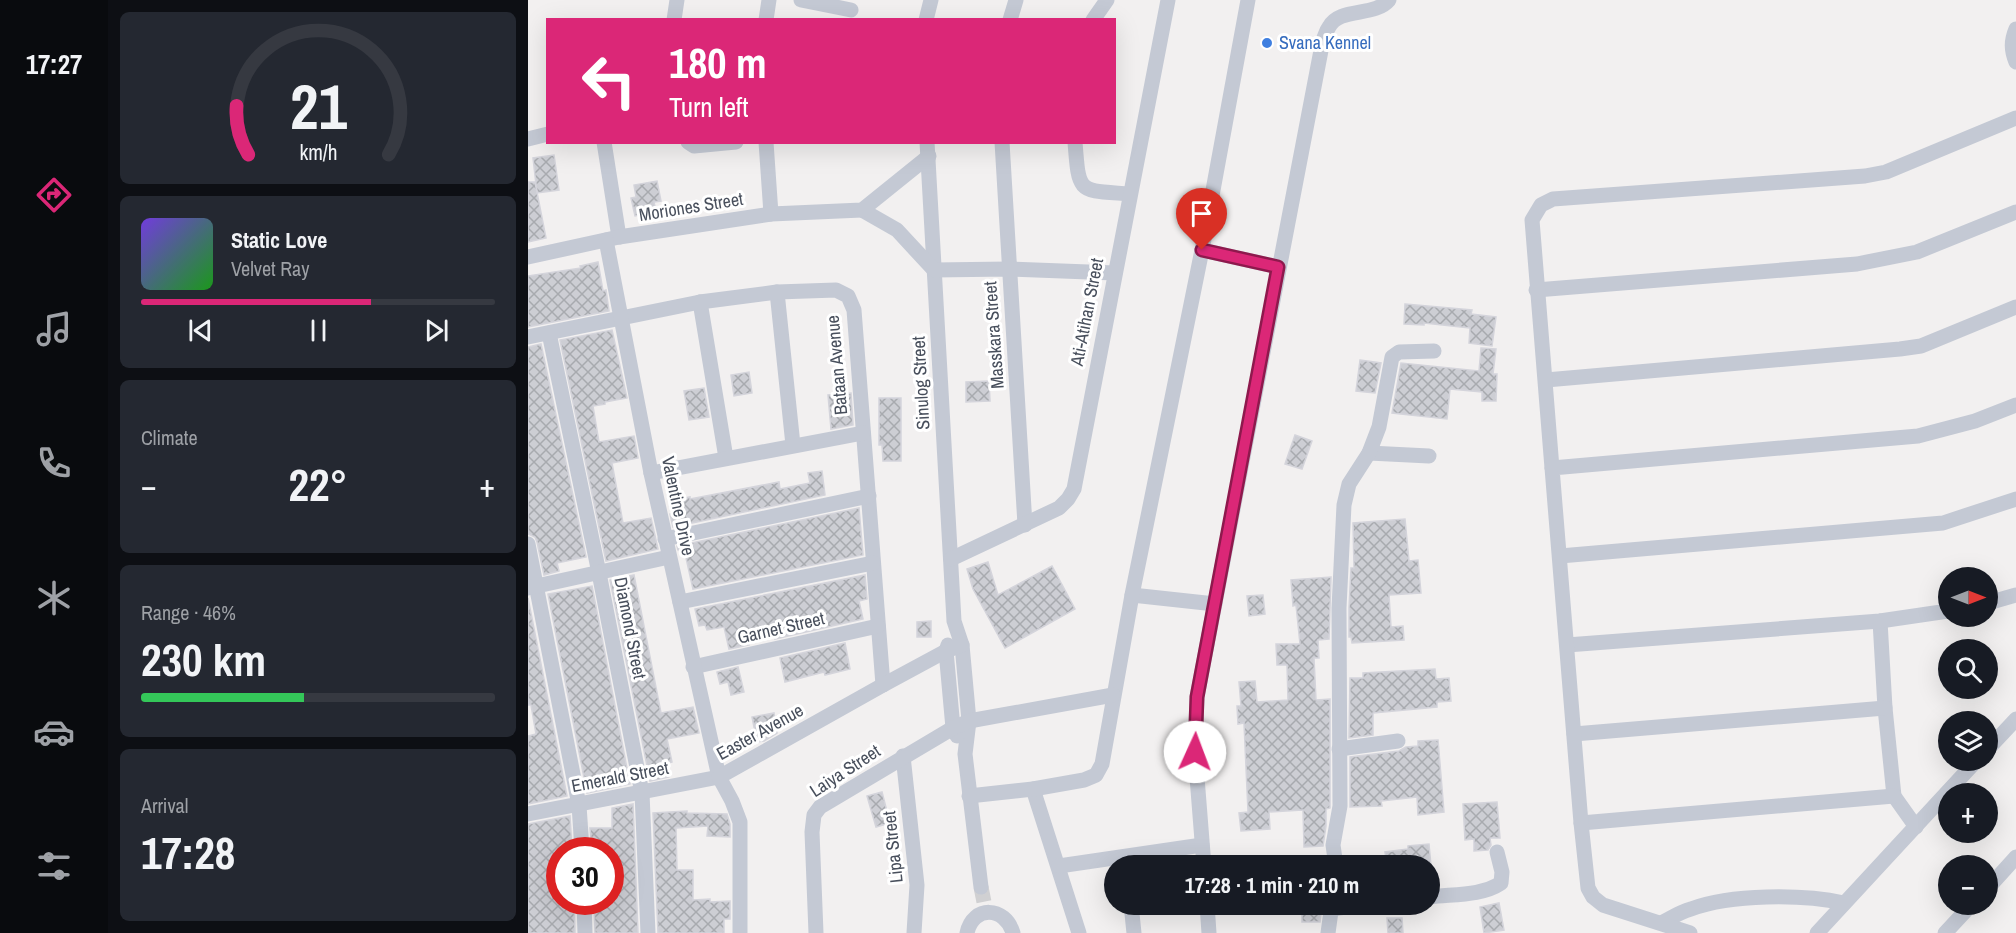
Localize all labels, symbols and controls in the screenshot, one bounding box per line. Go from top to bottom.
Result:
place label: Svana Kennel [1279,30,1371,55]
text: 180 m [669,35,767,91]
marker: Svana Kennel [1260,36,1274,50]
icon: left [570,42,648,120]
text: 17:27 [26,46,82,82]
text: 21 [290,64,347,148]
text: Turn left [669,89,748,125]
text: km/h [299,138,337,167]
icon: directions [33,174,75,216]
street label: Moriones Street [637,186,745,227]
pin [1176,188,1227,250]
icon: arrive [1185,197,1218,230]
text: Static Love [231,225,327,255]
text: Velvet Ray [231,255,309,282]
street label: Ati-Atihan Street [1064,256,1109,369]
street label: Masskara Street [977,281,1010,390]
icon: music [33,308,75,350]
icon: previous [184,314,217,347]
icon: pause [302,314,335,347]
icon: next [420,314,453,347]
street label: Bataan Avenue [820,314,853,416]
street label: Sinulog Street [906,336,935,430]
text: Climate [141,424,198,451]
icon: phone [33,442,75,484]
text: 22° [288,454,348,515]
street label: Valentine Drive [656,454,701,558]
text: − [141,463,157,507]
text: + [479,463,495,507]
north arrow [1938,567,1998,627]
map controls [1938,567,1998,915]
street label: Diamond Street [608,575,653,681]
icon: climate [33,577,75,619]
text: Range · 46% [141,599,236,626]
street label: Garnet Street [735,605,827,650]
text: 230 km [141,629,266,690]
button: search [1938,639,1998,699]
street label: Easter Avenue [712,697,808,766]
icon: car [33,711,75,753]
button: layers [1938,711,1998,771]
position arrow [1163,720,1227,784]
street label: Laiya Street [805,738,885,803]
street label: Emerald Street [569,755,671,798]
button: + [1938,783,1998,843]
text: Arrival [141,792,188,819]
street label: Lipa Street [876,810,909,884]
text: 17:28 [141,822,235,883]
speed limit sign: 30 [546,837,624,915]
icon: filters [33,845,75,887]
button: − [1938,855,1998,915]
text: 17:28 · 1 min · 210 m [1185,870,1359,900]

